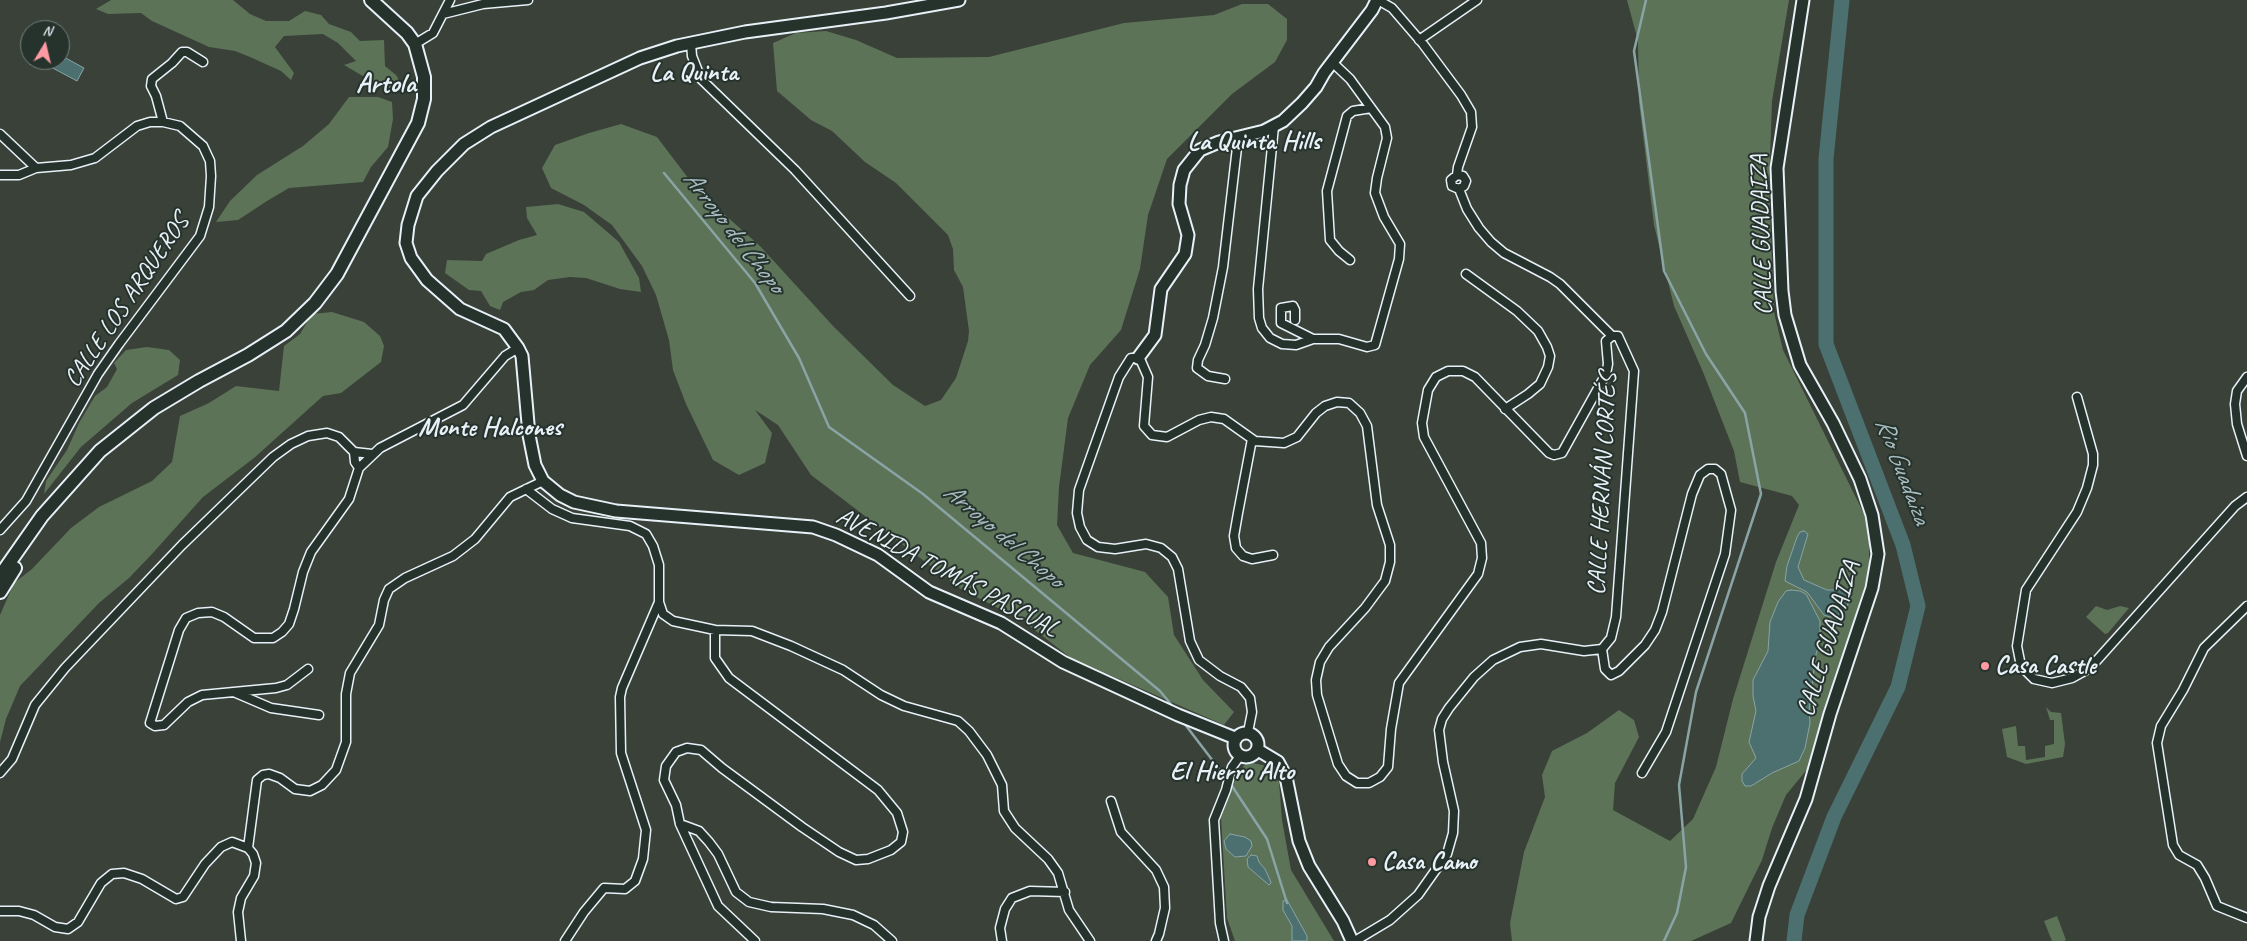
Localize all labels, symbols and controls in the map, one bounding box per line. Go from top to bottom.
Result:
north arrow [20,20,70,70]
text: N [42,22,53,40]
district label: La Quinta [650,57,738,89]
district label: Artola [356,68,416,102]
district label: La Quinta Hills [1188,126,1320,158]
street label: CALLE GUADAIZA [1744,154,1780,316]
water label: Arroyo del Chopo [675,165,791,299]
street label: CALLE LOS ARQUEROS [58,209,196,393]
street label: CALLE HERNÁN CORTÉS [1582,372,1624,596]
district label: Monte Halcones [418,412,562,444]
water label: Rio Guadaiza [1867,413,1937,529]
water label: Arroyo del Chopo [937,477,1069,595]
street label: AVENIDA TOMÁS PASCUAL [831,502,1063,644]
street label: CALLE GUADAIZA [1791,558,1867,720]
place label: Casa Castle [1995,651,2096,681]
marker: Casa Castle [1979,660,1991,672]
district label: El Hierro Alto [1170,756,1294,788]
place label: Casa Camo [1382,847,1476,877]
marker: Casa Camo [1366,856,1378,868]

